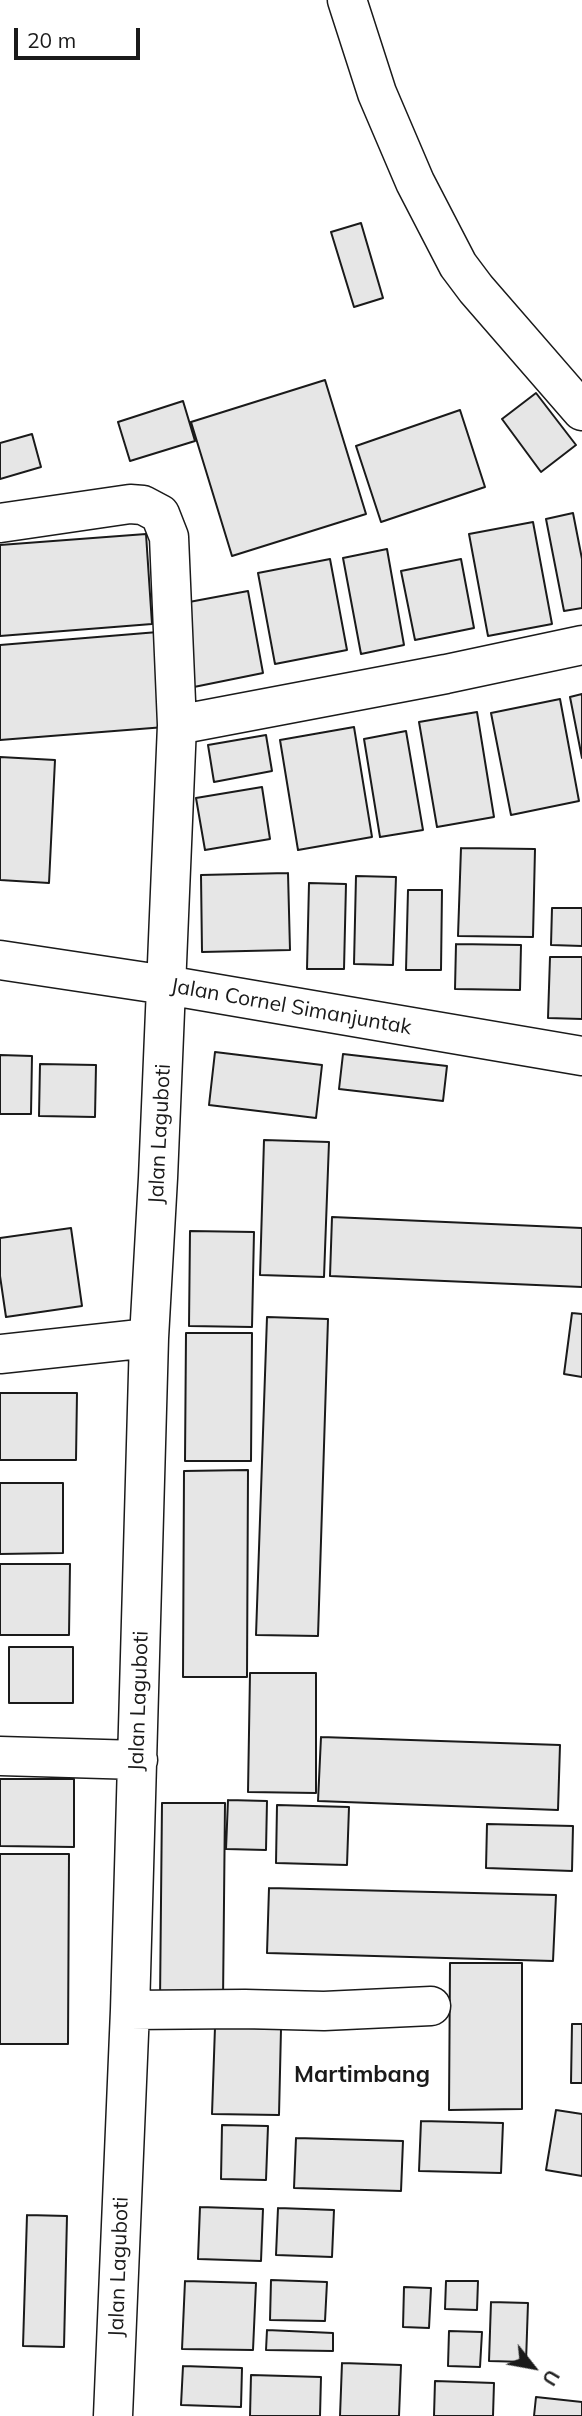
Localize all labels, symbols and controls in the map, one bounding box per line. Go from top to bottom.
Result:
scale bar [18,14,144,58]
text: 20 m [27,27,76,53]
street label: Jalan Cornel Simanjuntak [169,973,413,1041]
street label: Jalan Laguboti [144,1063,176,1205]
street label: Jalan Laguboti [124,1630,154,1772]
district label: Martimbang [294,2061,430,2089]
street label: Jalan Laguboti [104,2196,134,2338]
north arrow [498,2332,568,2402]
text: U [537,2366,565,2390]

